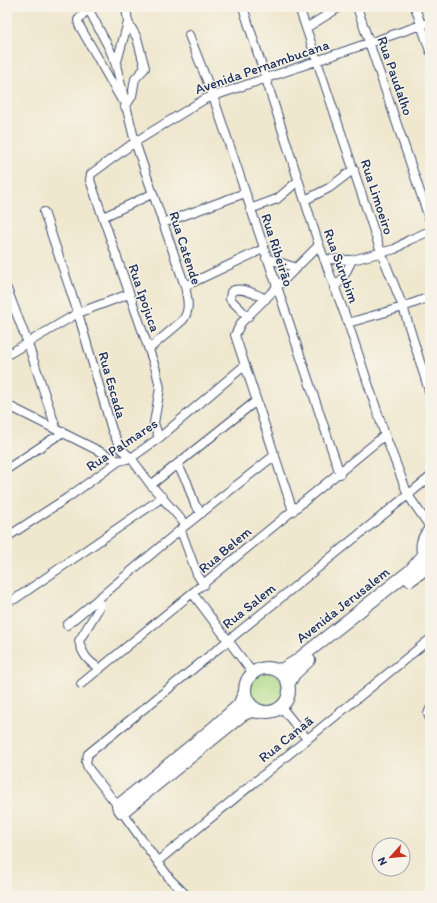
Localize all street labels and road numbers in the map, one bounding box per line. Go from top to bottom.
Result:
street label: Rua Paudalho [374,34,416,118]
street label: Avenida Pernambucana [193,36,331,98]
street label: Rua Limoeiro [357,157,397,237]
street label: Rua Catende [165,209,205,287]
street label: Rua Ribeirão [257,211,297,289]
street label: Rua Surubim [320,227,362,306]
street label: Rua Ipojuca [124,262,164,334]
street label: Rua Escada [94,350,130,421]
street label: Rua Palmares [83,415,161,475]
street label: Rua Belem [195,523,255,577]
street label: Avenida Jerusalem [293,563,393,647]
street label: Rua Salem [219,579,280,633]
street label: Rua Canaã [255,712,317,766]

